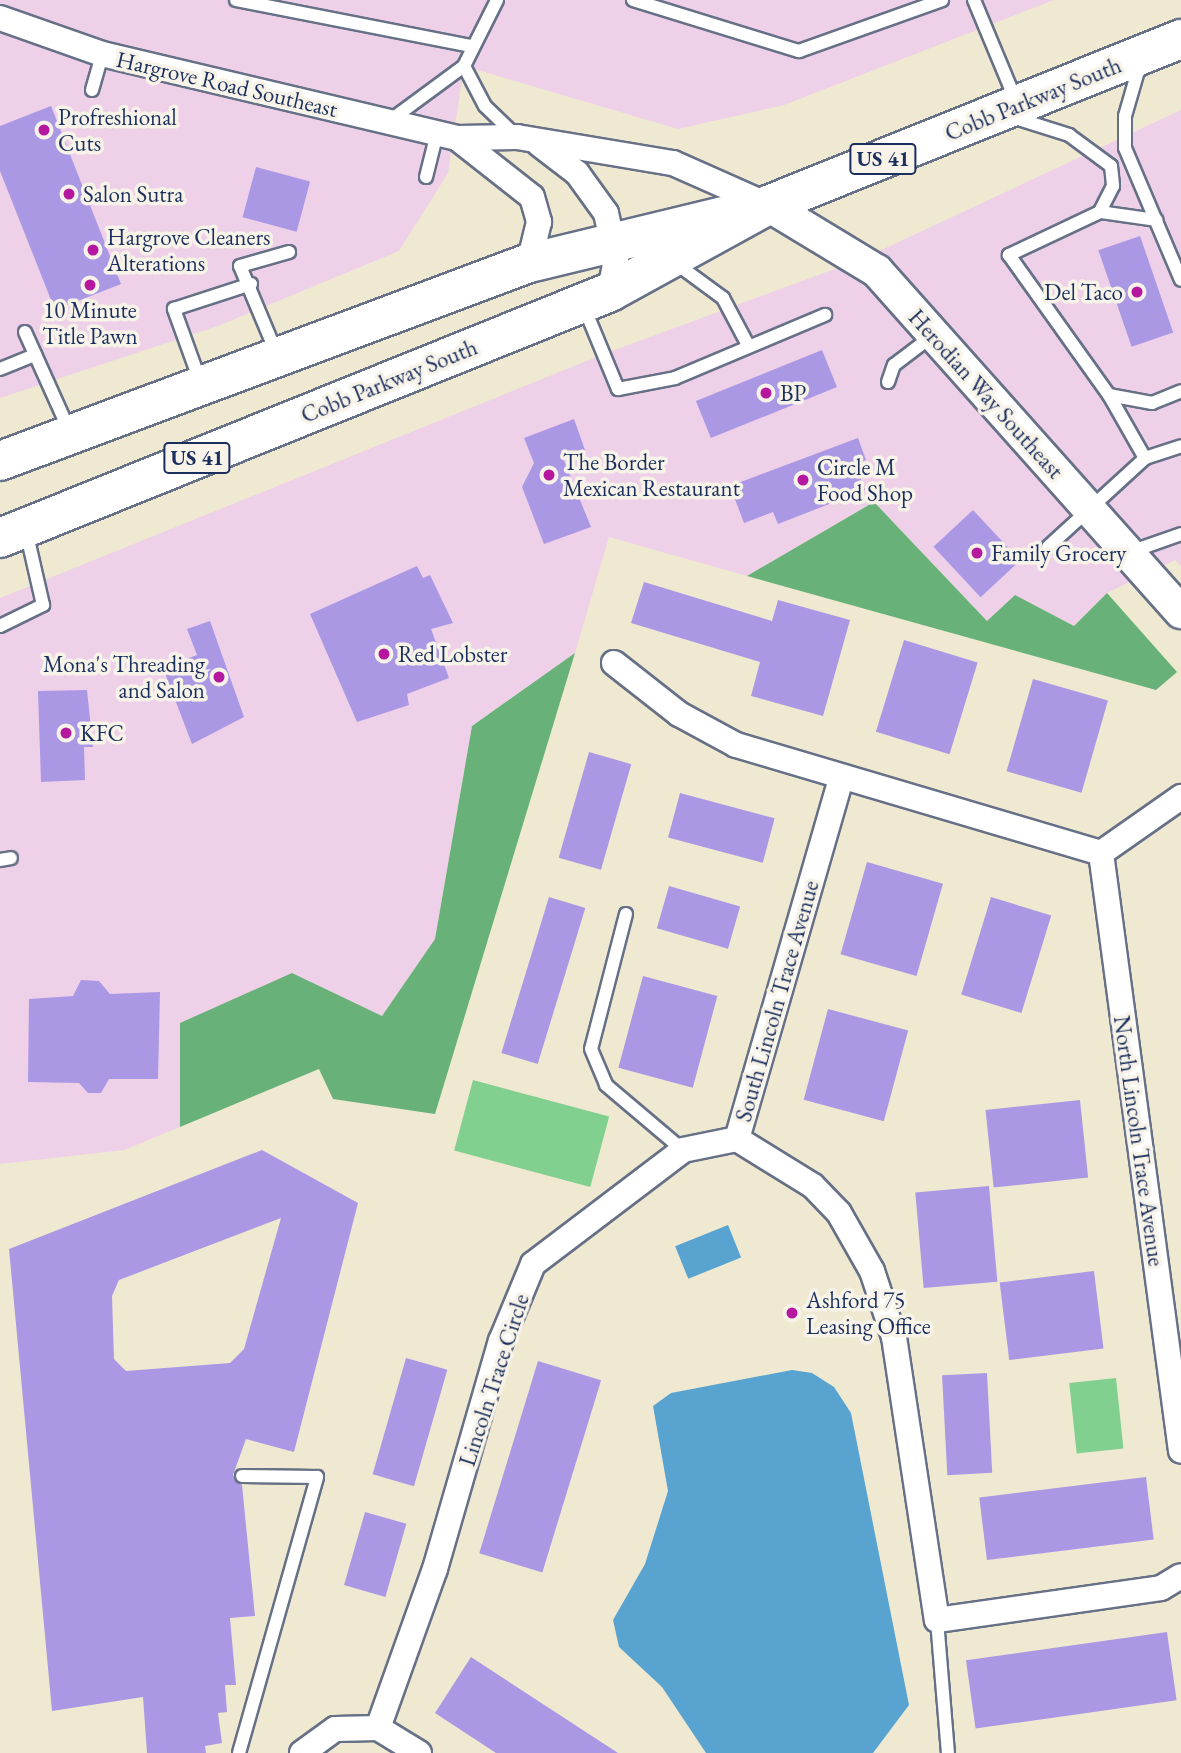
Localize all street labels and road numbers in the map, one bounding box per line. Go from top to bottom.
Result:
street label: Hargrove Road Southeast [114,45,340,123]
street label: Cobb Parkway South [941,51,1125,147]
road number: US 41 [848,142,918,176]
street label: Herodian Way Southeast [903,304,1069,484]
street label: Cobb Parkway South [297,333,481,429]
road number: US 41 [162,440,232,476]
street label: South Lincoln Trace Avenue [729,877,825,1125]
street label: North Lincoln Trace Avenue [1108,1014,1170,1268]
street label: Lincoln Trace Circle [453,1290,535,1470]

